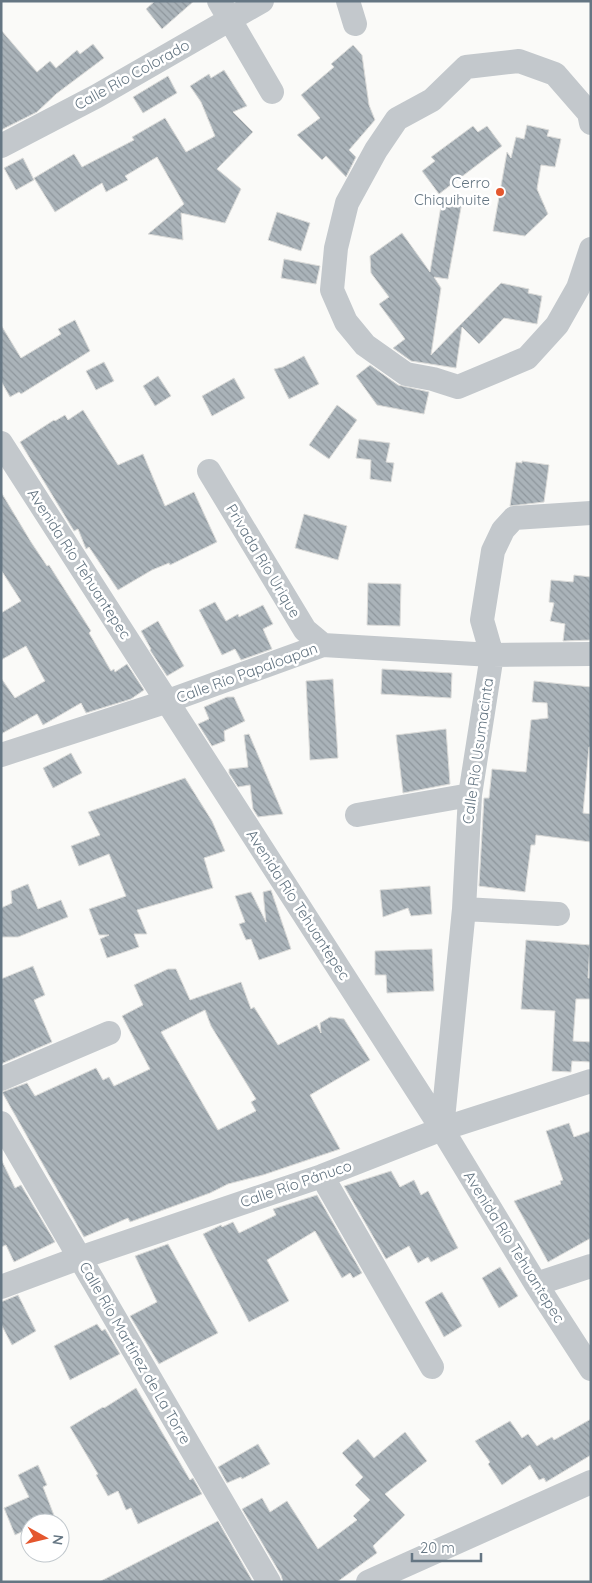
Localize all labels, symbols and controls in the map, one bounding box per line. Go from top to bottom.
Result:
street label: Calle Río Colorado [71,35,193,114]
place label: Cerro Chiquihuite [414,173,490,209]
marker: Cerro Chiquihuite [494,186,506,198]
street label: Avenida Río Tehuantepec [24,485,135,643]
street label: Privada Río Urique [222,500,305,621]
street label: Calle Río Papaloapan [174,638,320,707]
street label: Calle Río Usumacinta [458,677,497,825]
street label: Avenida Río Tehuantepec [243,826,354,984]
street label: Calle Río Pánuco [238,1156,354,1211]
street label: Avenida Río Tehuantepec [460,1167,569,1326]
street label: Calle Río Martínez de La Torre [75,1258,196,1447]
north arrow [20,1513,70,1563]
scale bar [412,1530,481,1562]
text: N [48,1533,68,1546]
text: 20 m [420,1538,455,1557]

